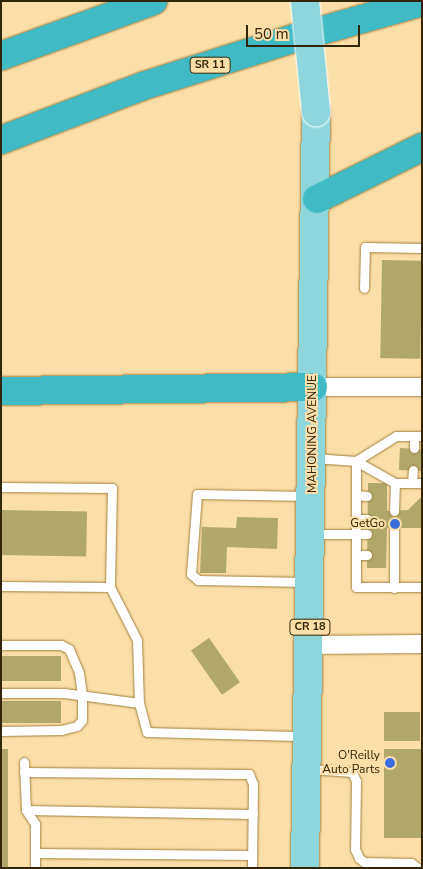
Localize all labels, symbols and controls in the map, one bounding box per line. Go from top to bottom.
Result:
scale bar [248,15,362,47]
text: 50 m [254,24,289,44]
road number: SR 11 [189,56,231,74]
street label: MAHONING AVENUE [306,375,320,493]
place label: GetGo [350,517,385,531]
marker: GetGo [389,518,401,530]
road number: CR 18 [289,618,331,636]
place label: O'Reilly Auto Parts [322,749,380,777]
marker: O'Reilly Auto Parts [384,757,396,769]

